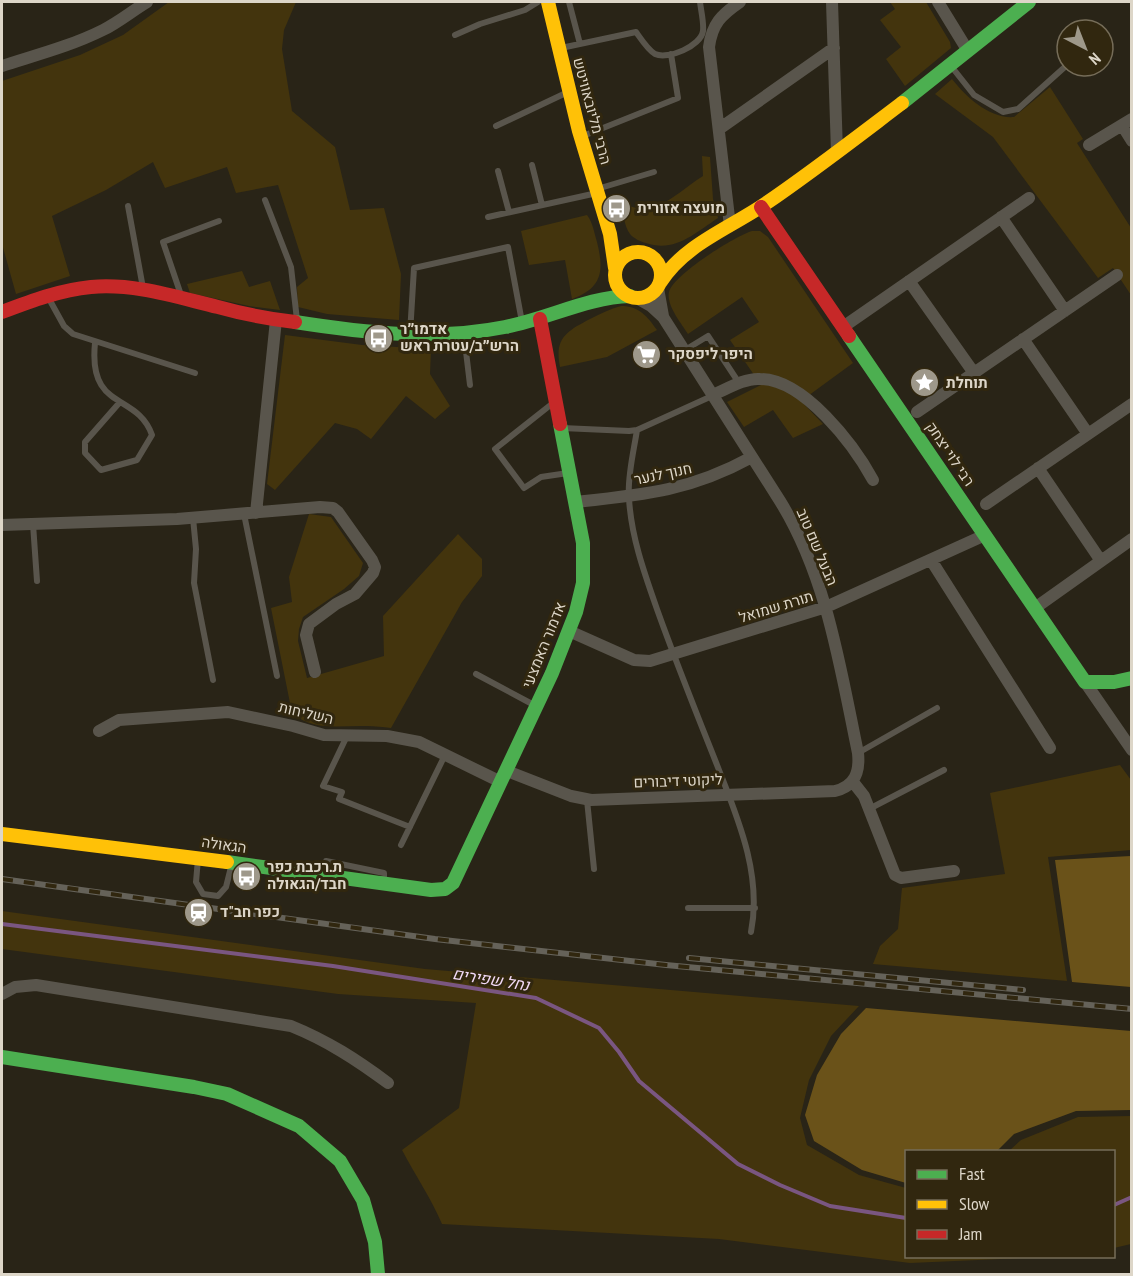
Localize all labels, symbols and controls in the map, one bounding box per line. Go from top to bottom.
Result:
north arrow [1055,18,1115,78]
text: N [1085,49,1105,69]
street label: הרבי מליובאוויטש [569,55,616,166]
bus stop icon: מועצה אזורית [600,192,632,224]
place label: מועצה אזורית [637,198,725,217]
place label: אדמו״ר הרש״ב/עטרת ראש [400,319,519,355]
bus stop icon: אדמו״ר הרש״ב/עטרת ראש [363,322,395,354]
supermarket icon: היפר ליפסקר [631,338,663,370]
place label: היפר ליפסקר [668,344,753,363]
place icon: תוחלת [909,367,941,399]
place label: תוחלת [946,373,988,392]
street label: רבי לוי יצחק [922,418,979,490]
street label: חנוך לנער [632,458,694,489]
street label: הבעל שם טוב [793,505,842,588]
street label: תורת שמואל [736,586,815,627]
street label: אדמור האמצעי [518,599,569,691]
street label: השליחות [277,697,335,728]
street label: ליקוטי דיבורים [633,769,723,792]
street label: הגאולה [200,832,248,857]
place label: ת.רכבת כפר חבד/הגאולה [267,857,346,893]
bus stop icon: ת.רכבת כפר חבד/הגאולה [230,860,262,892]
station icon: כפר חב"ד [183,896,215,928]
place label: כפר חב"ד [220,902,280,921]
water label: נחל שפירים [451,963,532,995]
legend [905,1150,1115,1258]
text: Fast [959,1162,985,1185]
text: Slow [959,1192,990,1215]
text: Jam [958,1222,982,1245]

